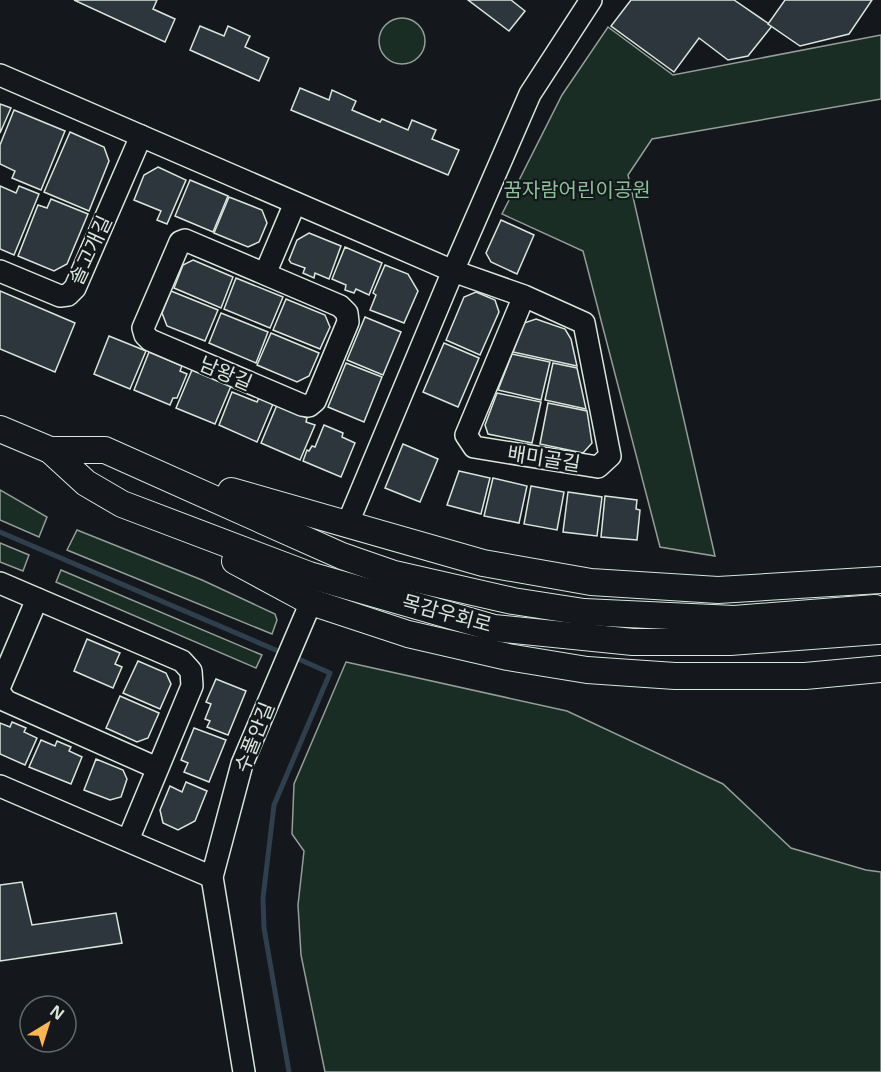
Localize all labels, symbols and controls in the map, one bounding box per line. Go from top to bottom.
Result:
park label: 꿈자람어린이공원 [503,176,651,203]
street label: 솔고개길 [62,211,118,289]
street label: 남왕길 [195,350,257,396]
street label: 배미골길 [506,439,582,477]
street label: 목감우회로 [399,588,495,638]
street label: 수풀안길 [228,698,280,776]
north arrow [18,994,78,1054]
text: N [45,1000,69,1025]

